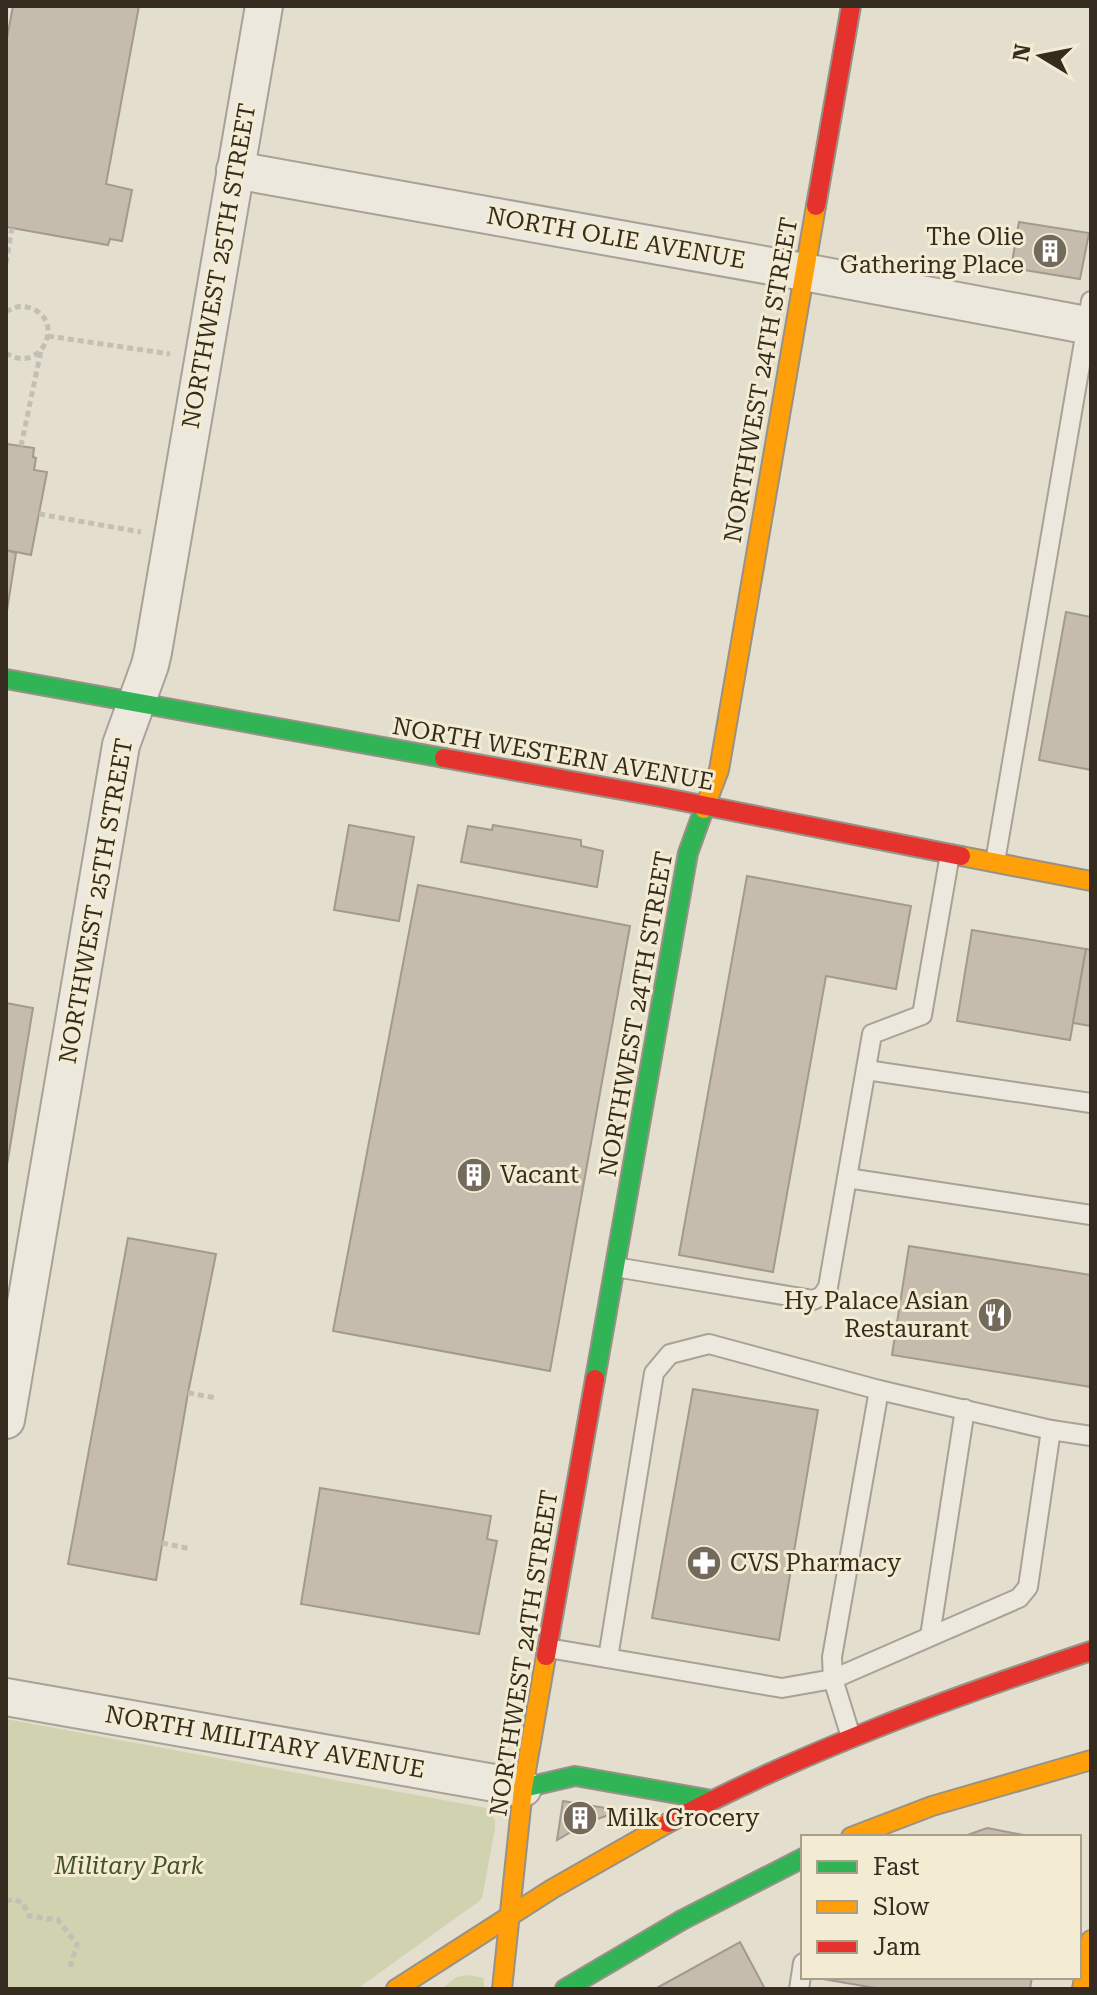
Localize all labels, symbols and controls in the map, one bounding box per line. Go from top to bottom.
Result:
north arrow [1001,16,1081,96]
text: N [1008,42,1036,63]
street label: NORTHWEST 25TH STREET [177,101,261,431]
street label: NORTH OLIE AVENUE [484,201,748,275]
street label: NORTHWEST 24TH STREET [719,215,803,545]
place label: The Olie Gathering Place [840,223,1024,279]
building icon: The Olie Gathering Place [1031,232,1069,270]
street label: NORTH WESTERN AVENUE [390,712,716,796]
street label: NORTHWEST 25TH STREET [54,736,138,1066]
street label: NORTHWEST 24TH STREET [594,849,678,1179]
building icon: Vacant [455,1156,493,1194]
place label: Vacant [500,1161,579,1189]
place label: Hy Palace Asian Restaurant [784,1287,969,1343]
restaurant icon: Hy Palace Asian Restaurant [976,1296,1014,1334]
street label: NORTHWEST 24TH STREET [484,1488,564,1818]
pharmacy icon: CVS Pharmacy [685,1544,723,1582]
place label: CVS Pharmacy [730,1549,902,1577]
street label: NORTH MILITARY AVENUE [103,1700,427,1784]
building icon: Milk Grocery [561,1799,599,1837]
place label: Milk Grocery [606,1804,760,1832]
legend [801,1835,1081,1979]
park label: Military Park [53,1852,204,1880]
text: Fast [873,1853,920,1881]
text: Slow [873,1893,930,1921]
text: Jam [873,1933,921,1961]

